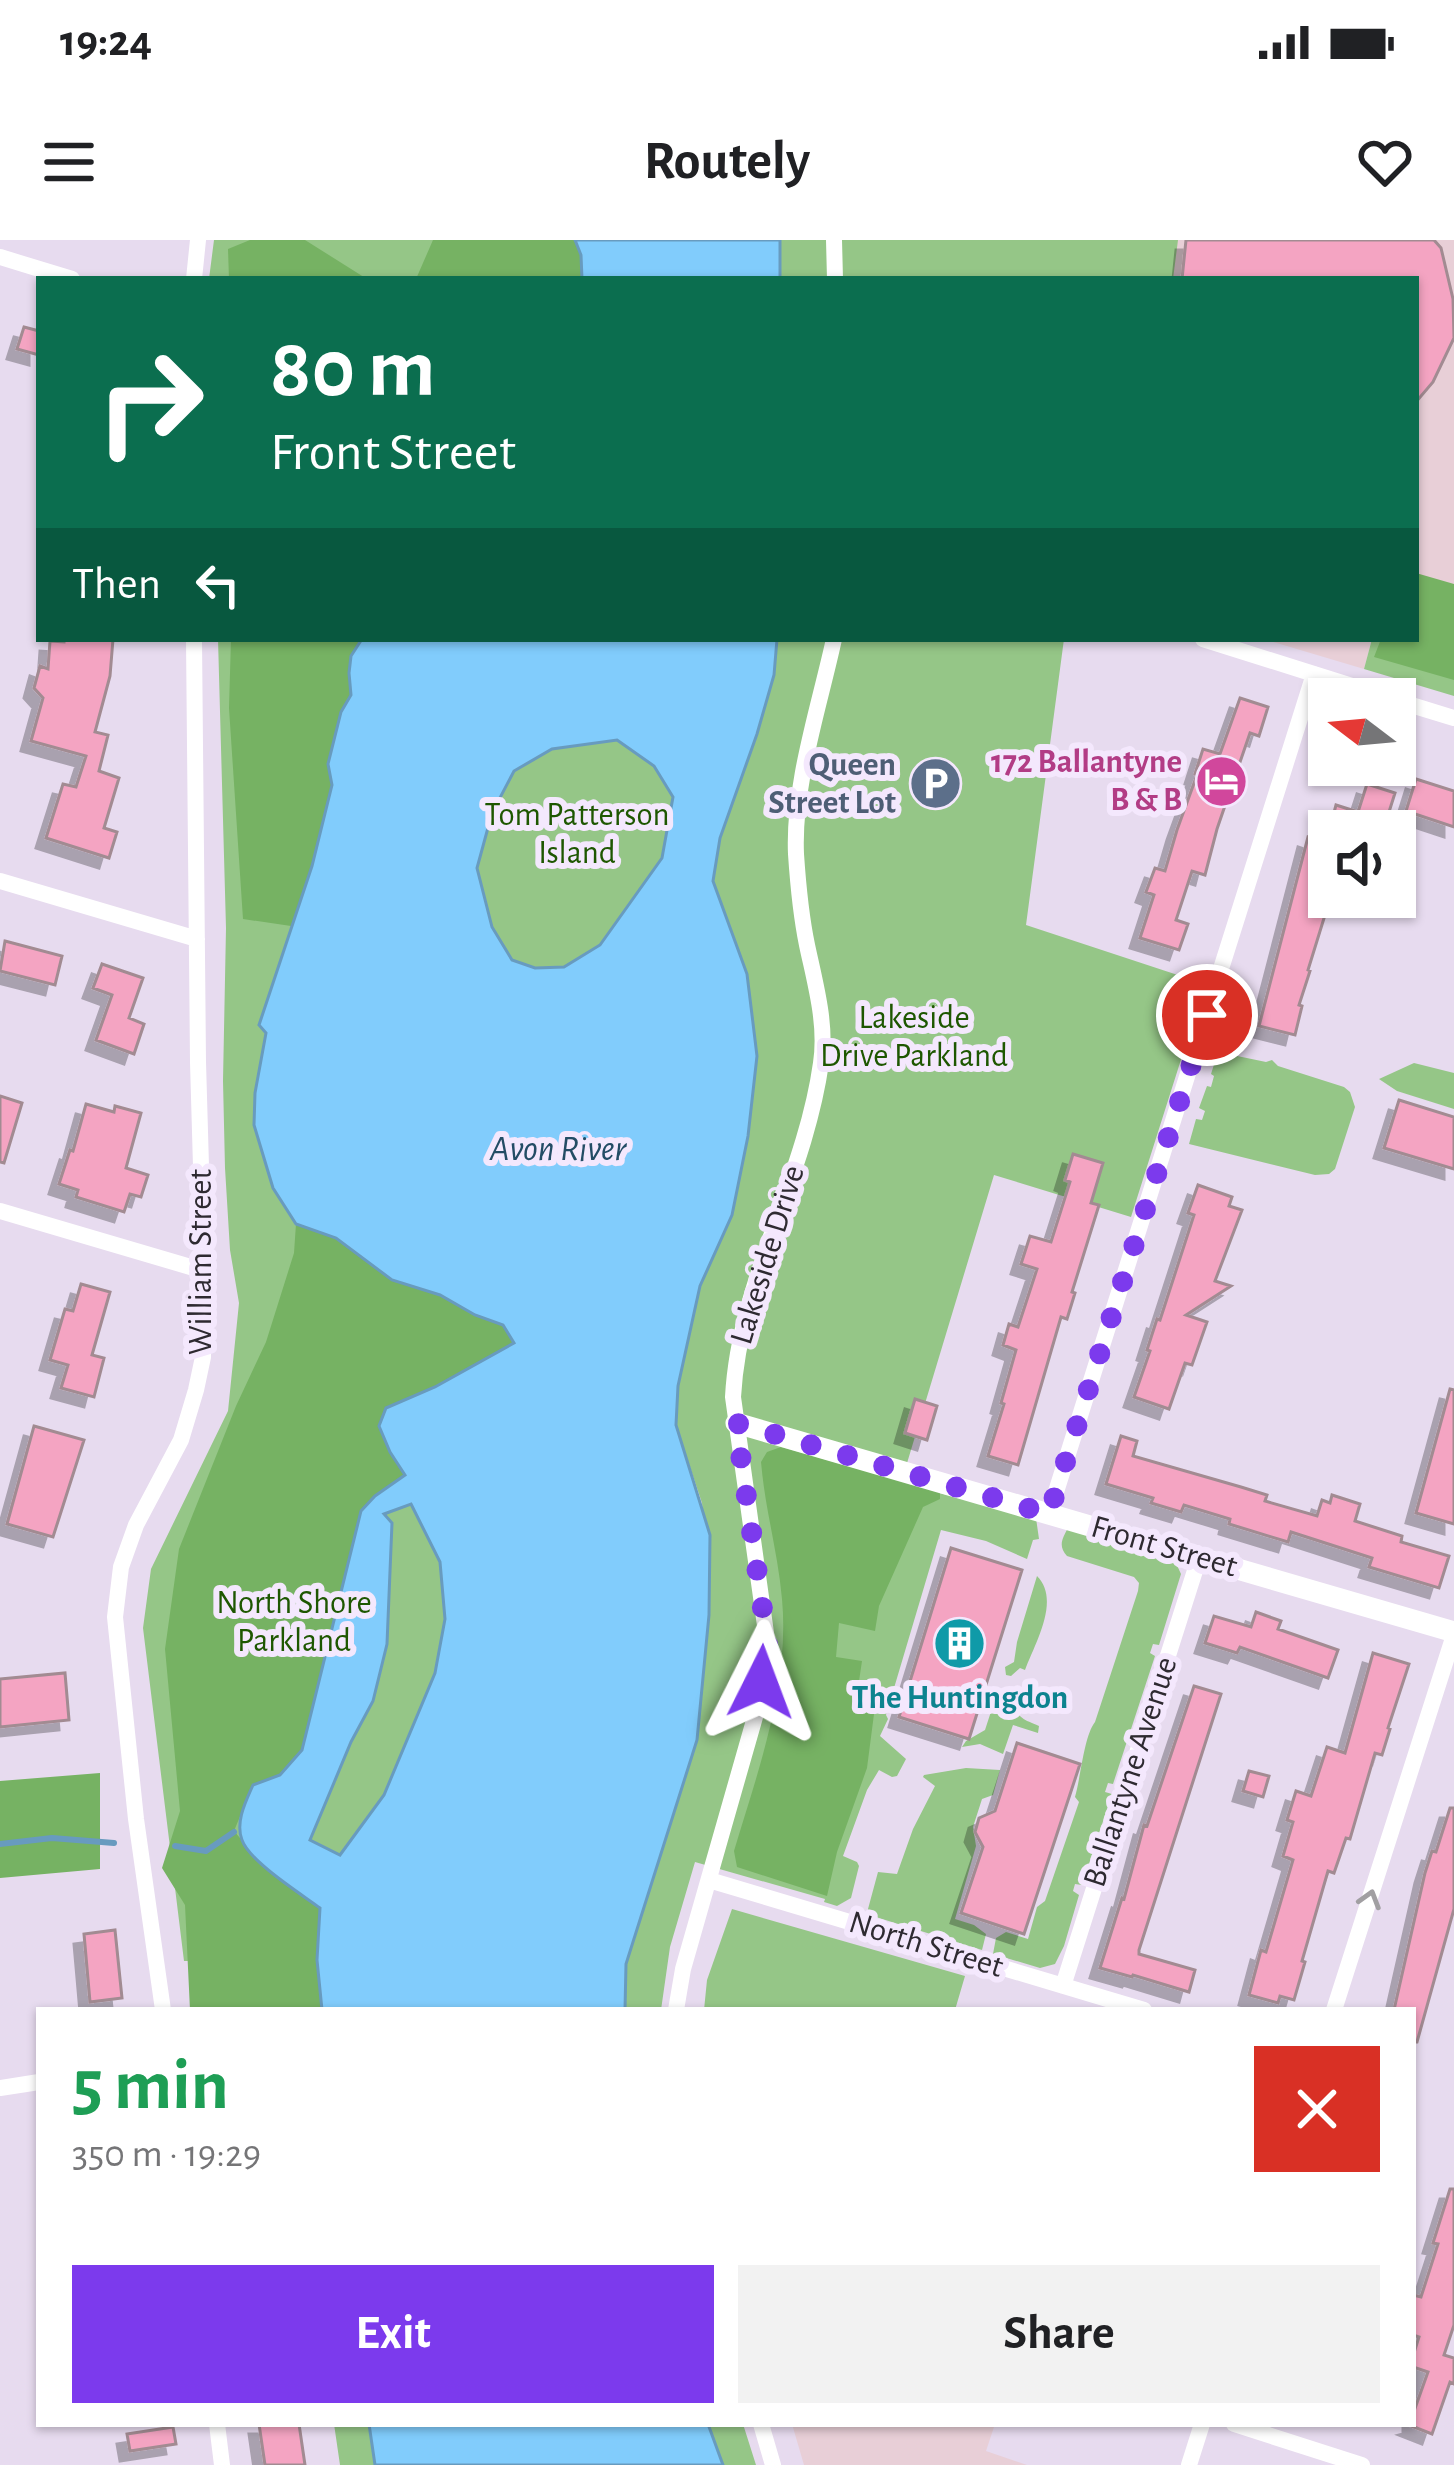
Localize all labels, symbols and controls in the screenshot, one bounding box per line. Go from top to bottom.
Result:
text: 19:24 [60,19,152,64]
icon: menu [36,129,102,195]
icon: heart [1352,129,1418,195]
text: Routely [644,135,810,189]
icon: right [72,324,228,480]
text: 80 m [270,328,436,412]
text: Front Street [270,426,516,480]
icon: left [185,552,251,618]
text: Then [72,562,161,607]
north arrow [1308,678,1416,786]
map controls [1308,678,1416,918]
place label: 172 Ballantyne B & B [991,746,1182,817]
place label: Queen Street Lot [768,749,896,820]
hotel icon: 172 Ballantyne B & B [1193,753,1249,809]
parking icon: Queen Street Lot [907,756,963,812]
park label: Tom Patterson Island [485,799,669,870]
button: sound [1308,810,1416,918]
pin [1156,964,1258,1066]
icon: arrive [1174,982,1240,1048]
park label: Lakeside Drive Parkland [820,1002,1008,1073]
water label: Avon River [489,1131,628,1167]
street label: Lakeside Drive [725,1162,811,1348]
street label: William Street [185,1168,218,1355]
street label: Front Street [1087,1510,1241,1584]
park label: North Shore Parkland [216,1587,372,1658]
building icon: The Huntingdon [932,1616,988,1672]
position arrow [698,1619,824,1745]
street label: Ballantyne Avenue [1078,1653,1184,1891]
place label: The Huntingdon [852,1682,1068,1715]
one-way arrow [1356,1889,1381,1910]
street label: North Street [845,1906,1007,1984]
button: close [1254,2046,1380,2172]
text: 5 min [72,2050,229,2122]
text: 350 m · 19:29 [72,2135,261,2174]
button: Exit [72,2265,714,2403]
button: Share [738,2265,1380,2403]

